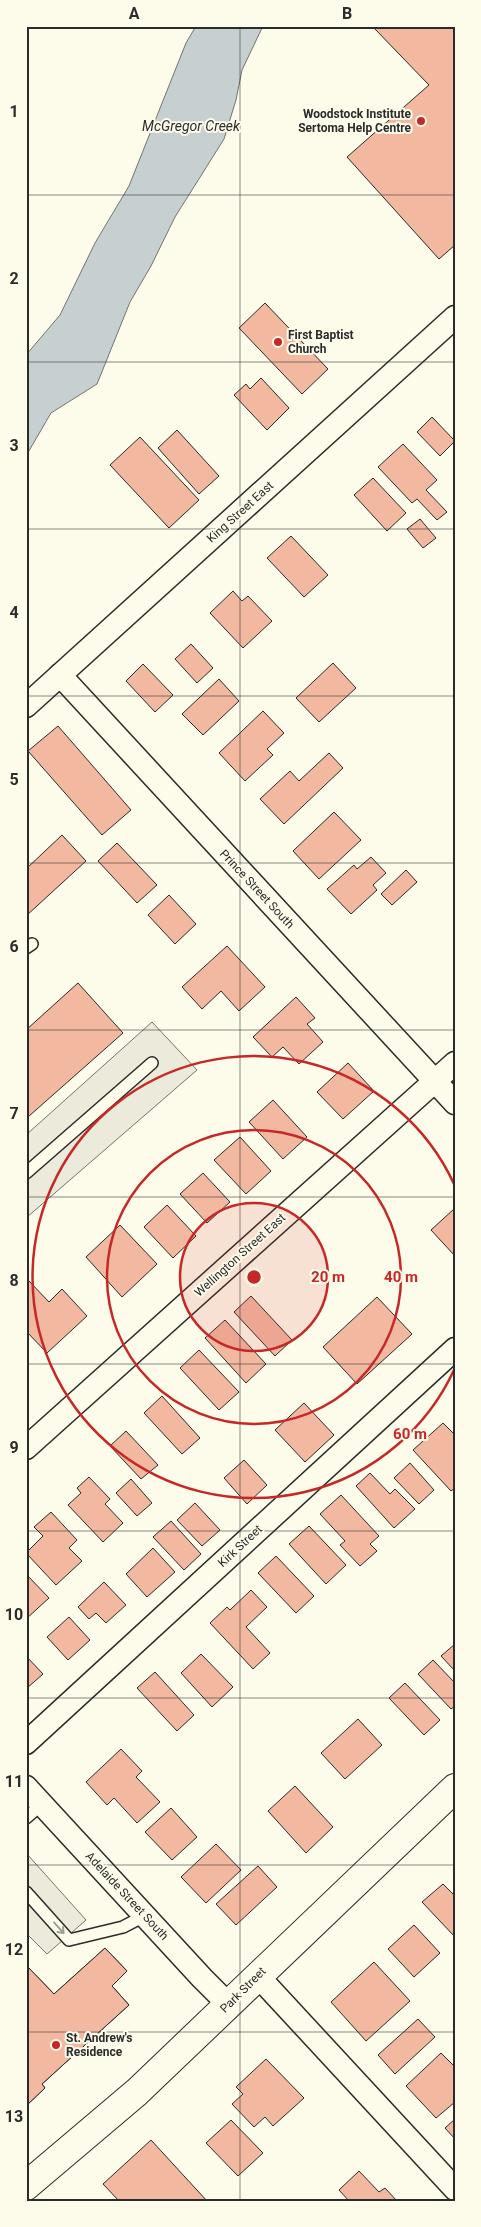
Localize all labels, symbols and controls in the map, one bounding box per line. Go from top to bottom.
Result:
text: A [129,4,140,23]
text: B [342,4,352,23]
text: 1 [9,102,19,121]
place label: Woodstock Institute Sertoma Help Centre [298,107,412,135]
marker: Woodstock Institute Sertoma Help Centre [415,115,427,127]
water label: McGregor Creek [142,118,241,134]
text: 2 [9,269,19,288]
place label: First Baptist Church [288,328,354,356]
marker: First Baptist Church [272,336,284,348]
text: 3 [9,436,19,455]
street label: King Street East [204,478,276,546]
text: 4 [9,603,19,622]
text: 5 [9,770,19,789]
street label: Prince Street South [217,847,297,931]
text: 6 [9,937,19,956]
text: 7 [9,1104,19,1123]
street label: Wellington Street East [192,1211,288,1299]
centre of rings [245,1268,263,1286]
text: 20 m [311,1268,345,1286]
text: 40 m [384,1268,418,1286]
text: 8 [9,1271,19,1290]
text: 60 m [393,1425,427,1443]
text: 9 [9,1438,19,1457]
street label: Kirk Street [215,1522,265,1570]
text: 10 [5,1605,23,1624]
text: 11 [5,1772,23,1791]
street label: Adelaide Street South [83,1849,171,1943]
one-way arrow [53,1922,65,1935]
text: 12 [5,1940,23,1959]
street label: Park Street [217,1964,269,2016]
place label: St. Andrew's Residence [66,2031,132,2059]
marker: St. Andrew's Residence [50,2039,62,2051]
text: 13 [5,2107,23,2126]

